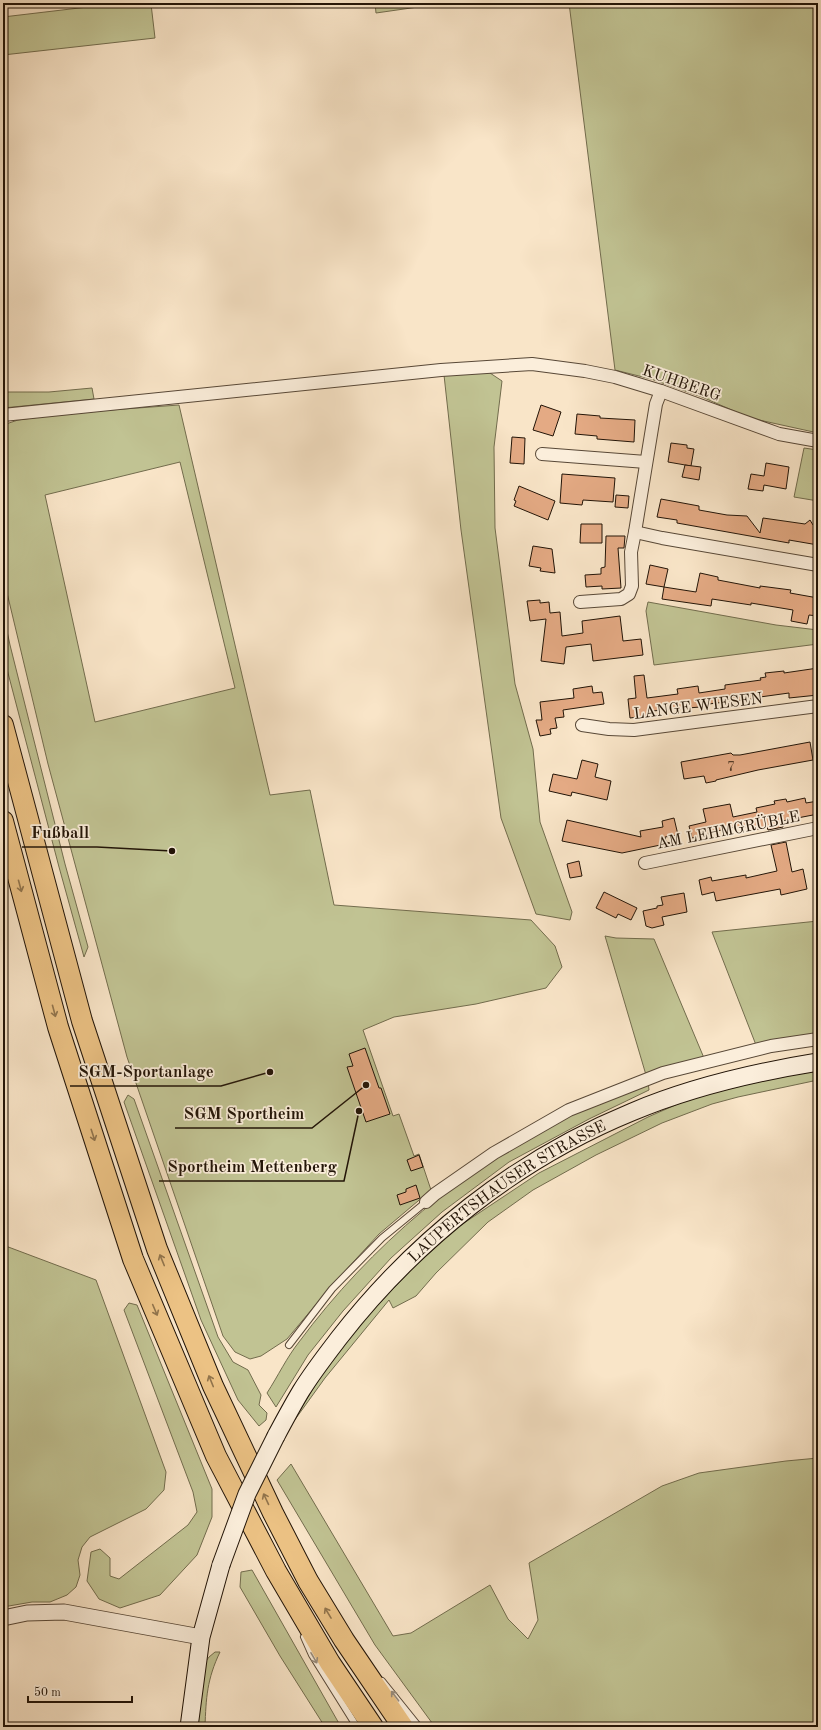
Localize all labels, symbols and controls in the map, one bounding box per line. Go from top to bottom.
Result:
street label: KUHBERG [640,363,723,405]
street label: LANGE WIESEN [633,691,764,723]
house number: 7 [727,760,735,774]
street label: AM LEHMGRÜBLE [655,805,801,853]
callout: Fußball [22,818,97,847]
text: Fußball [31,825,89,842]
one-way arrow [17,879,24,892]
one-way arrow [50,1005,58,1018]
callout: SGM-Sportanlage [70,1057,221,1086]
text: SGM-Sportanlage [78,1064,214,1081]
callout: SGM Sportheim [175,1099,312,1128]
text: SGM Sportheim [184,1106,305,1123]
street label: LAUPERTSHAUSER STRASSE [406,1119,609,1266]
one-way arrow [90,1129,97,1142]
callout: Sportheim Mettenberg [159,1152,344,1181]
text: Sportheim Mettenberg [167,1159,337,1176]
one-way arrow [157,1255,165,1267]
one-way arrow [151,1304,159,1316]
one-way arrow [206,1375,214,1387]
one-way arrow [262,1493,269,1505]
one-way arrow [323,1607,331,1619]
one-way arrow [311,1652,319,1664]
scale bar [28,1678,132,1704]
text: 50 m [34,1686,61,1699]
one-way arrow [391,1691,399,1702]

